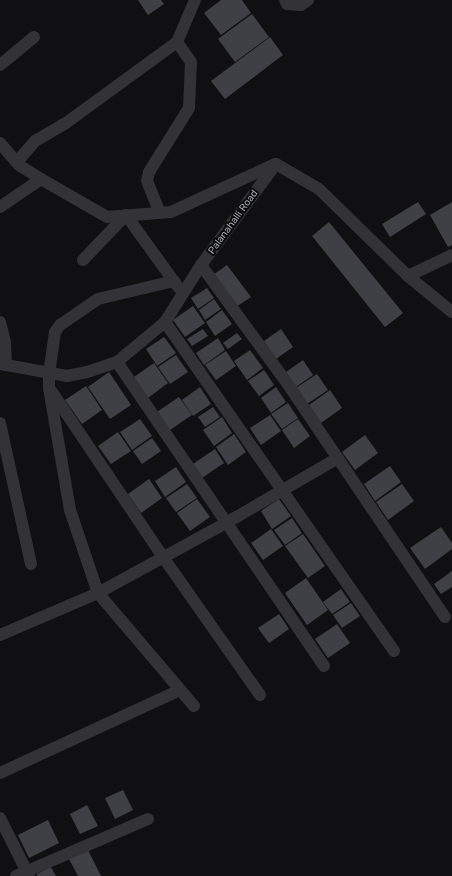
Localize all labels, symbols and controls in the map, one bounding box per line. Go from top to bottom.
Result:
street label: Palanahalli Road [206,188,260,256]

